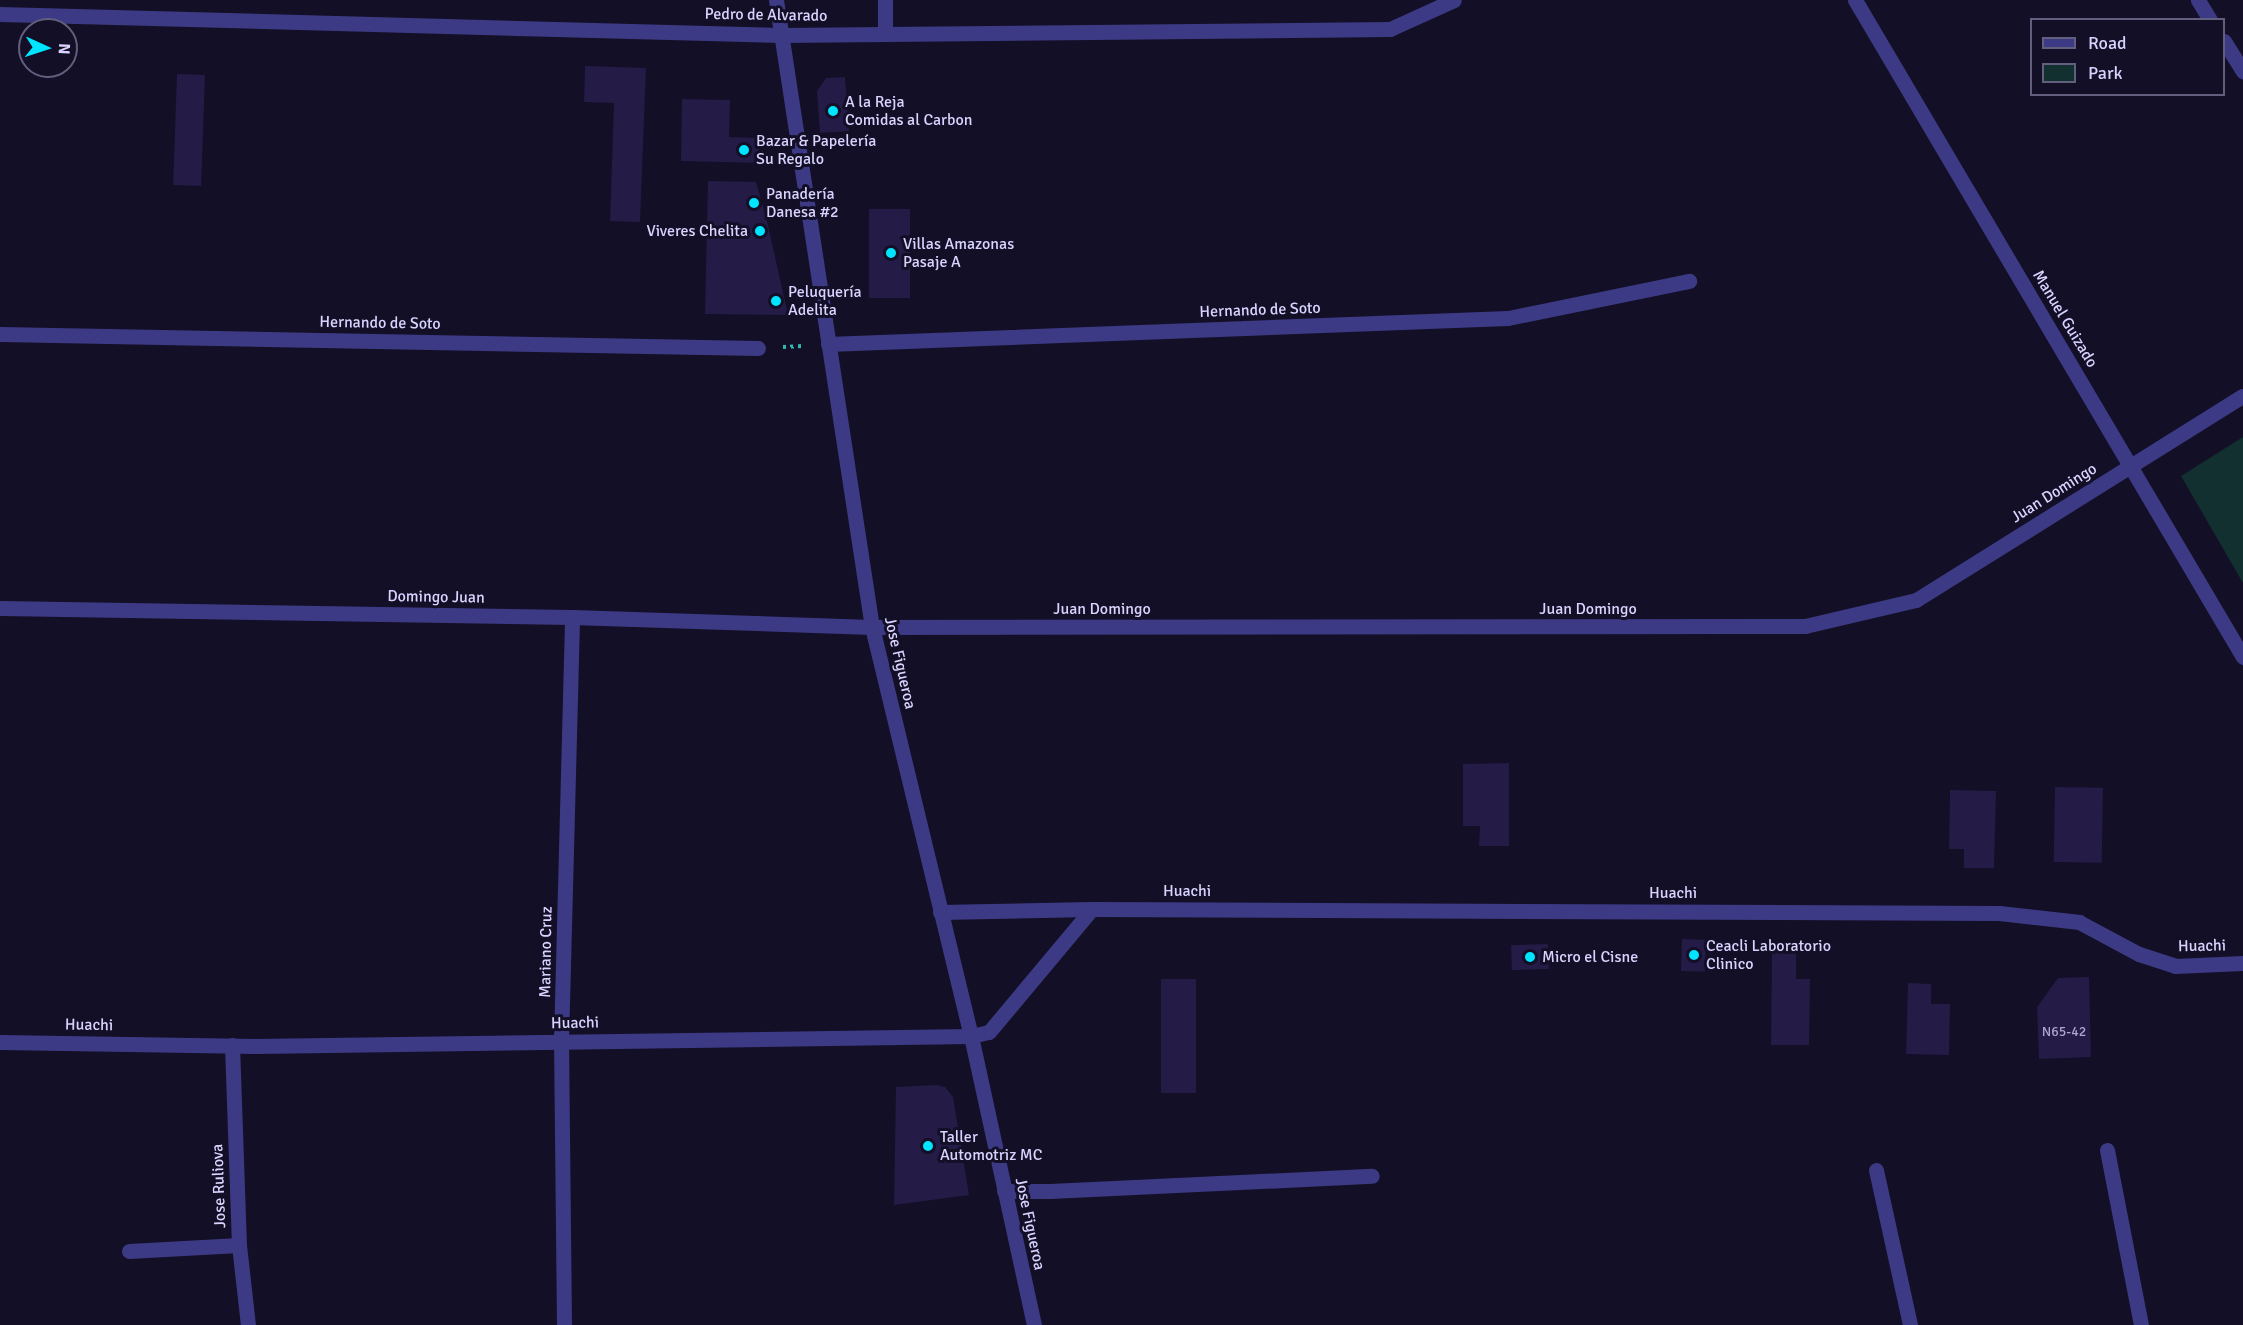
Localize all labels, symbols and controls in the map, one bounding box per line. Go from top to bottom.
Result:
street label: Pedro de Alvarado [704,4,828,26]
north arrow [18,18,78,78]
legend [2030,18,2225,96]
text: Road [2088,32,2127,54]
text: N [54,43,74,55]
text: Park [2088,62,2123,84]
place label: A la Reja Comidas al Carbon [845,92,972,130]
marker: A la Reja Comidas al Carbon [826,104,840,118]
place label: Bazar & Papelería Su Regalo [756,131,876,169]
marker: Bazar & Papelería Su Regalo [737,143,751,157]
place label: Panadería Danesa #2 [766,184,839,222]
marker: Panadería Danesa #2 [747,196,761,210]
place label: Viveres Chelita [646,221,748,241]
marker: Viveres Chelita [753,224,767,238]
place label: Villas Amazonas Pasaje A [903,234,1014,272]
marker: Villas Amazonas Pasaje A [884,246,898,260]
street label: Manuel Guizado [2028,267,2102,371]
place label: Peluquería Adelita [788,282,862,320]
marker: Peluquería Adelita [769,294,783,308]
street label: Hernando de Soto [1199,298,1321,322]
street label: Hernando de Soto [319,312,441,334]
street label: Juan Domingo [2008,459,2100,527]
street label: Domingo Juan [387,587,485,607]
street label: Juan Domingo [1053,599,1151,619]
street label: Juan Domingo [1539,599,1637,619]
street label: Jose Figueroa [880,615,920,711]
street label: Huachi [1163,881,1211,901]
street label: Huachi [1649,883,1697,903]
street label: Mariano Cruz [536,906,556,998]
place label: Ceacli Laboratorio Clinico [1706,936,1831,974]
street label: Huachi [2178,936,2226,956]
place label: Micro el Cisne [1542,947,1638,967]
marker: Ceacli Laboratorio Clinico [1687,948,1701,962]
marker: Micro el Cisne [1523,950,1537,964]
street label: Huachi [551,1013,599,1033]
street label: Huachi [65,1015,113,1035]
house number: N65-42 [2042,1024,2086,1040]
place label: Taller Automotriz MC [940,1127,1042,1165]
marker: Taller Automotriz MC [921,1139,935,1153]
street label: Jose Ruliova [208,1143,230,1229]
street label: Jose Figueroa [1011,1176,1049,1272]

